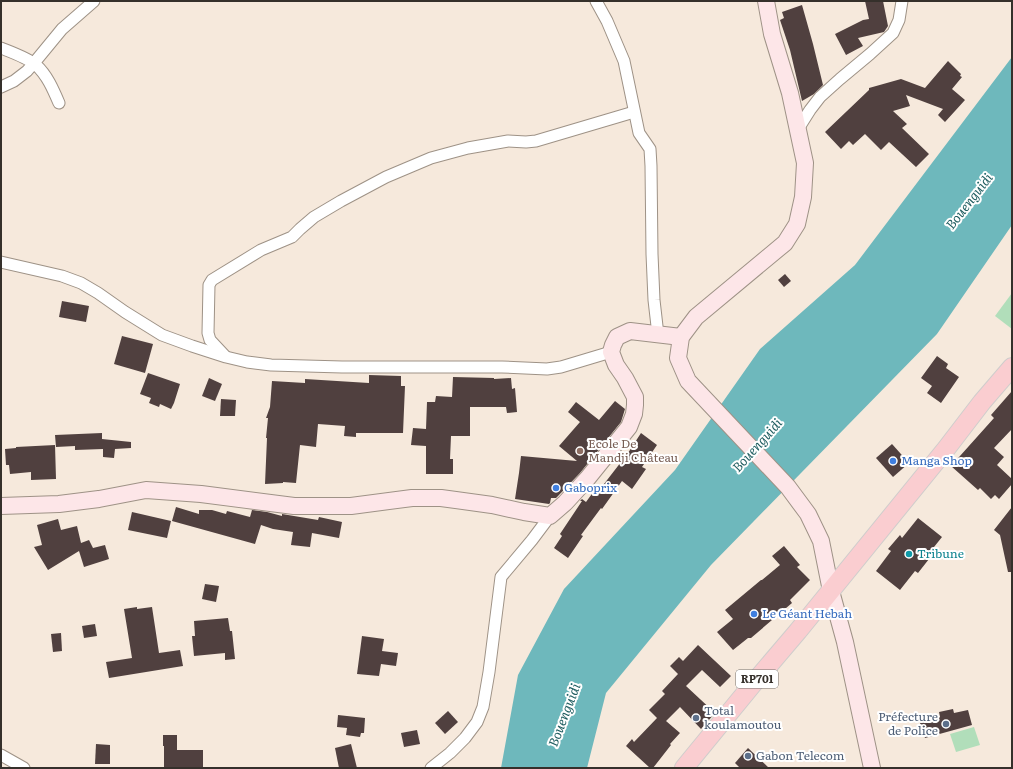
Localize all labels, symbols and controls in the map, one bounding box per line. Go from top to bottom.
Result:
water label: Bouenguidi [941,169,997,233]
water label: Bouenguidi [727,414,786,476]
place label: Ecole De Mandji Château [588,434,679,466]
marker: Ecole De Mandji Château [575,446,585,456]
place label: Manga Shop [901,451,972,469]
marker: Manga Shop [888,456,898,466]
place label: Gaboprix [564,478,617,496]
marker: Gaboprix [551,483,561,493]
place label: Tribune [917,544,964,562]
marker: Tribune [904,549,914,559]
place label: Le Géant Hebah [762,604,852,622]
marker: Le Géant Hebah [749,609,759,619]
road number: RP701 [736,670,778,688]
water label: Bouenguidi [543,680,584,749]
place label: Total koulamoutou [704,701,782,733]
place label: Préfecture de Police [878,707,938,739]
marker: Total koulamoutou [691,713,701,723]
marker: Préfecture de Police [941,719,951,729]
place label: Gabon Telecom [756,746,845,764]
marker: Gabon Telecom [743,751,753,761]

